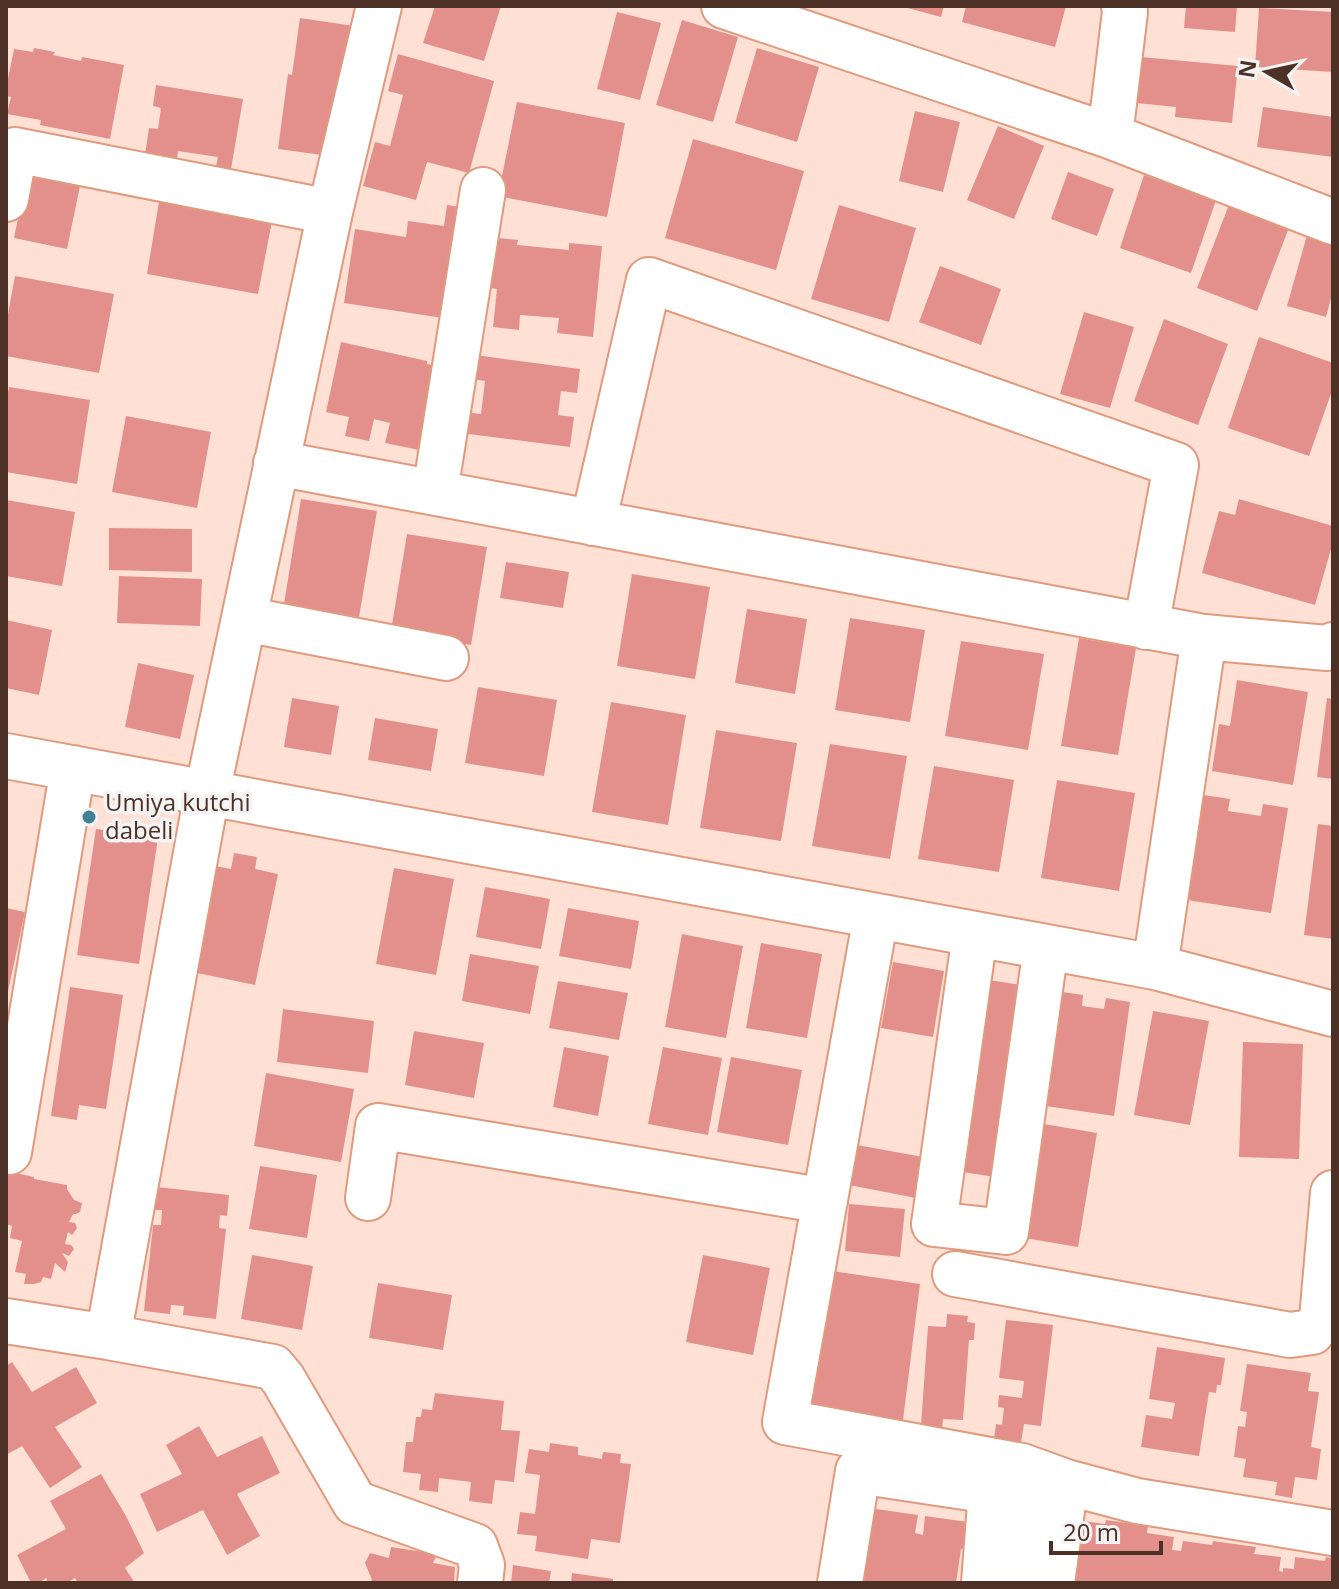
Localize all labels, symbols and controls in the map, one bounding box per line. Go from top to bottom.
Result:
north arrow [1227,32,1307,112]
text: N [1230,58,1262,80]
place label: Umiya kutchi dabeli [105,785,251,846]
marker: Umiya kutchi dabeli [80,808,98,826]
scale bar [1051,1505,1161,1555]
text: 20 m [1063,1515,1119,1548]

